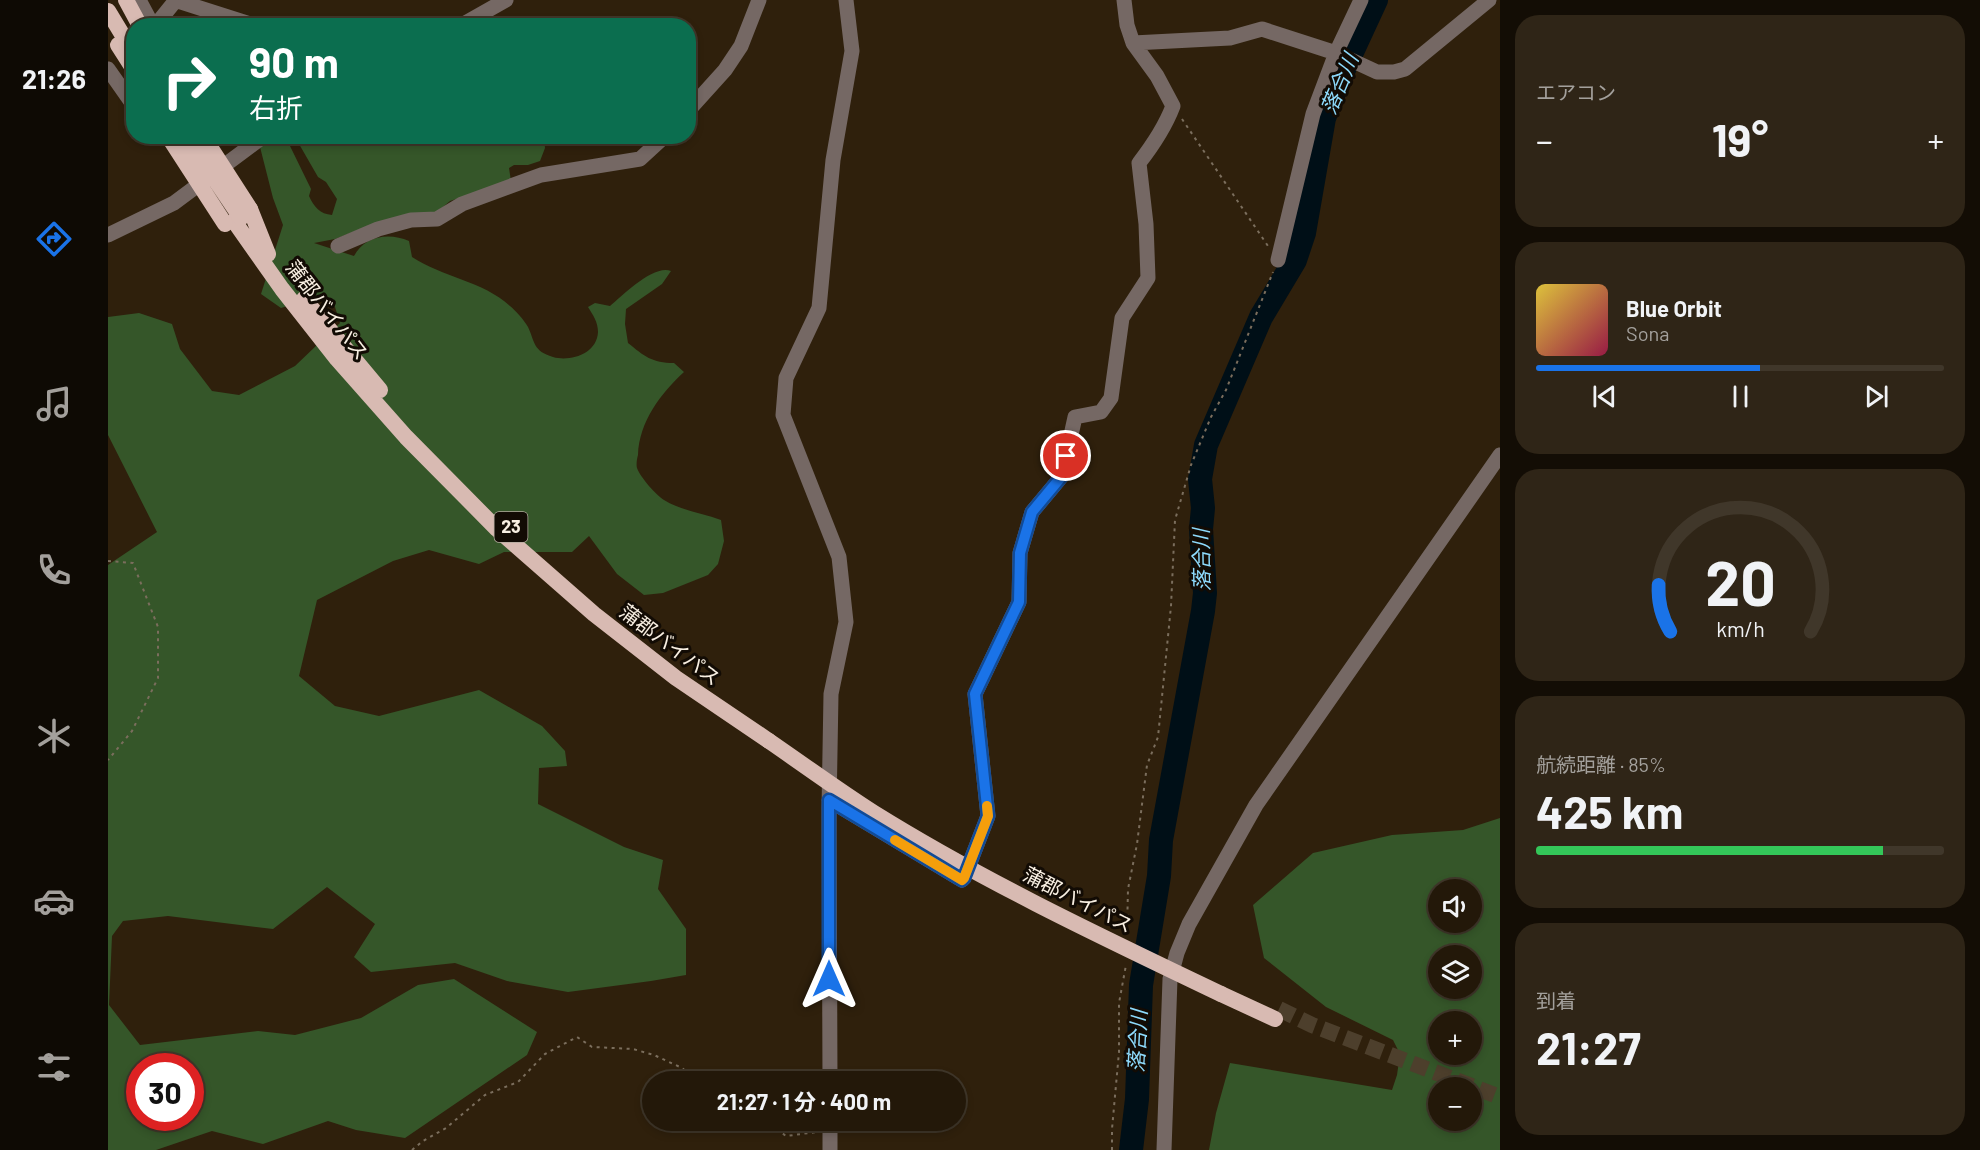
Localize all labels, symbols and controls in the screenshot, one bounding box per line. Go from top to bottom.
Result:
text: 90 m [249,36,339,86]
icon: right [150,42,228,120]
water label: 落合川 [1315,48,1363,117]
text: 21:26 [22,62,86,94]
text: エアコン [1536,80,1616,104]
text: 右折 [249,91,303,123]
text: 19° [1712,112,1768,166]
text: − [1536,120,1553,160]
text: + [1928,120,1944,160]
icon: directions [33,218,75,260]
street label: 蒲郡バイパス [282,255,374,364]
text: Blue Orbit [1626,295,1722,321]
text: Sona [1626,321,1670,345]
icon: previous [1588,380,1621,413]
icon: pause [1724,380,1757,413]
icon: next [1860,380,1893,413]
icon: music [33,383,75,425]
pin [1040,430,1091,481]
icon: arrive [1049,439,1082,472]
road number: 23 [494,512,528,542]
water label: 落合川 [1187,526,1214,592]
text: 20 [1705,544,1775,618]
icon: phone [33,549,75,591]
street label: 蒲郡バイパス [616,599,726,690]
text: km/h [1716,616,1764,641]
icon: climate [33,715,75,757]
text: 航続距離 · 85% [1536,752,1666,776]
text: 425 km [1536,784,1683,838]
street label: 蒲郡バイパス [1020,861,1137,937]
map controls [1428,879,1482,1131]
button: sound [1428,879,1482,933]
icon: car [33,880,75,922]
button: layers [1428,945,1482,999]
position arrow [797,947,861,1011]
text: 到着 [1536,988,1576,1012]
water label: 落合川 [1122,1007,1151,1073]
button: + [1428,1011,1482,1065]
text: 21:27 [1536,1020,1641,1074]
icon: filters [33,1046,75,1088]
speed limit sign: 30 [126,1053,204,1131]
button: − [1428,1077,1482,1131]
text: 21:27 · 1 分 · 400 m [717,1088,891,1114]

